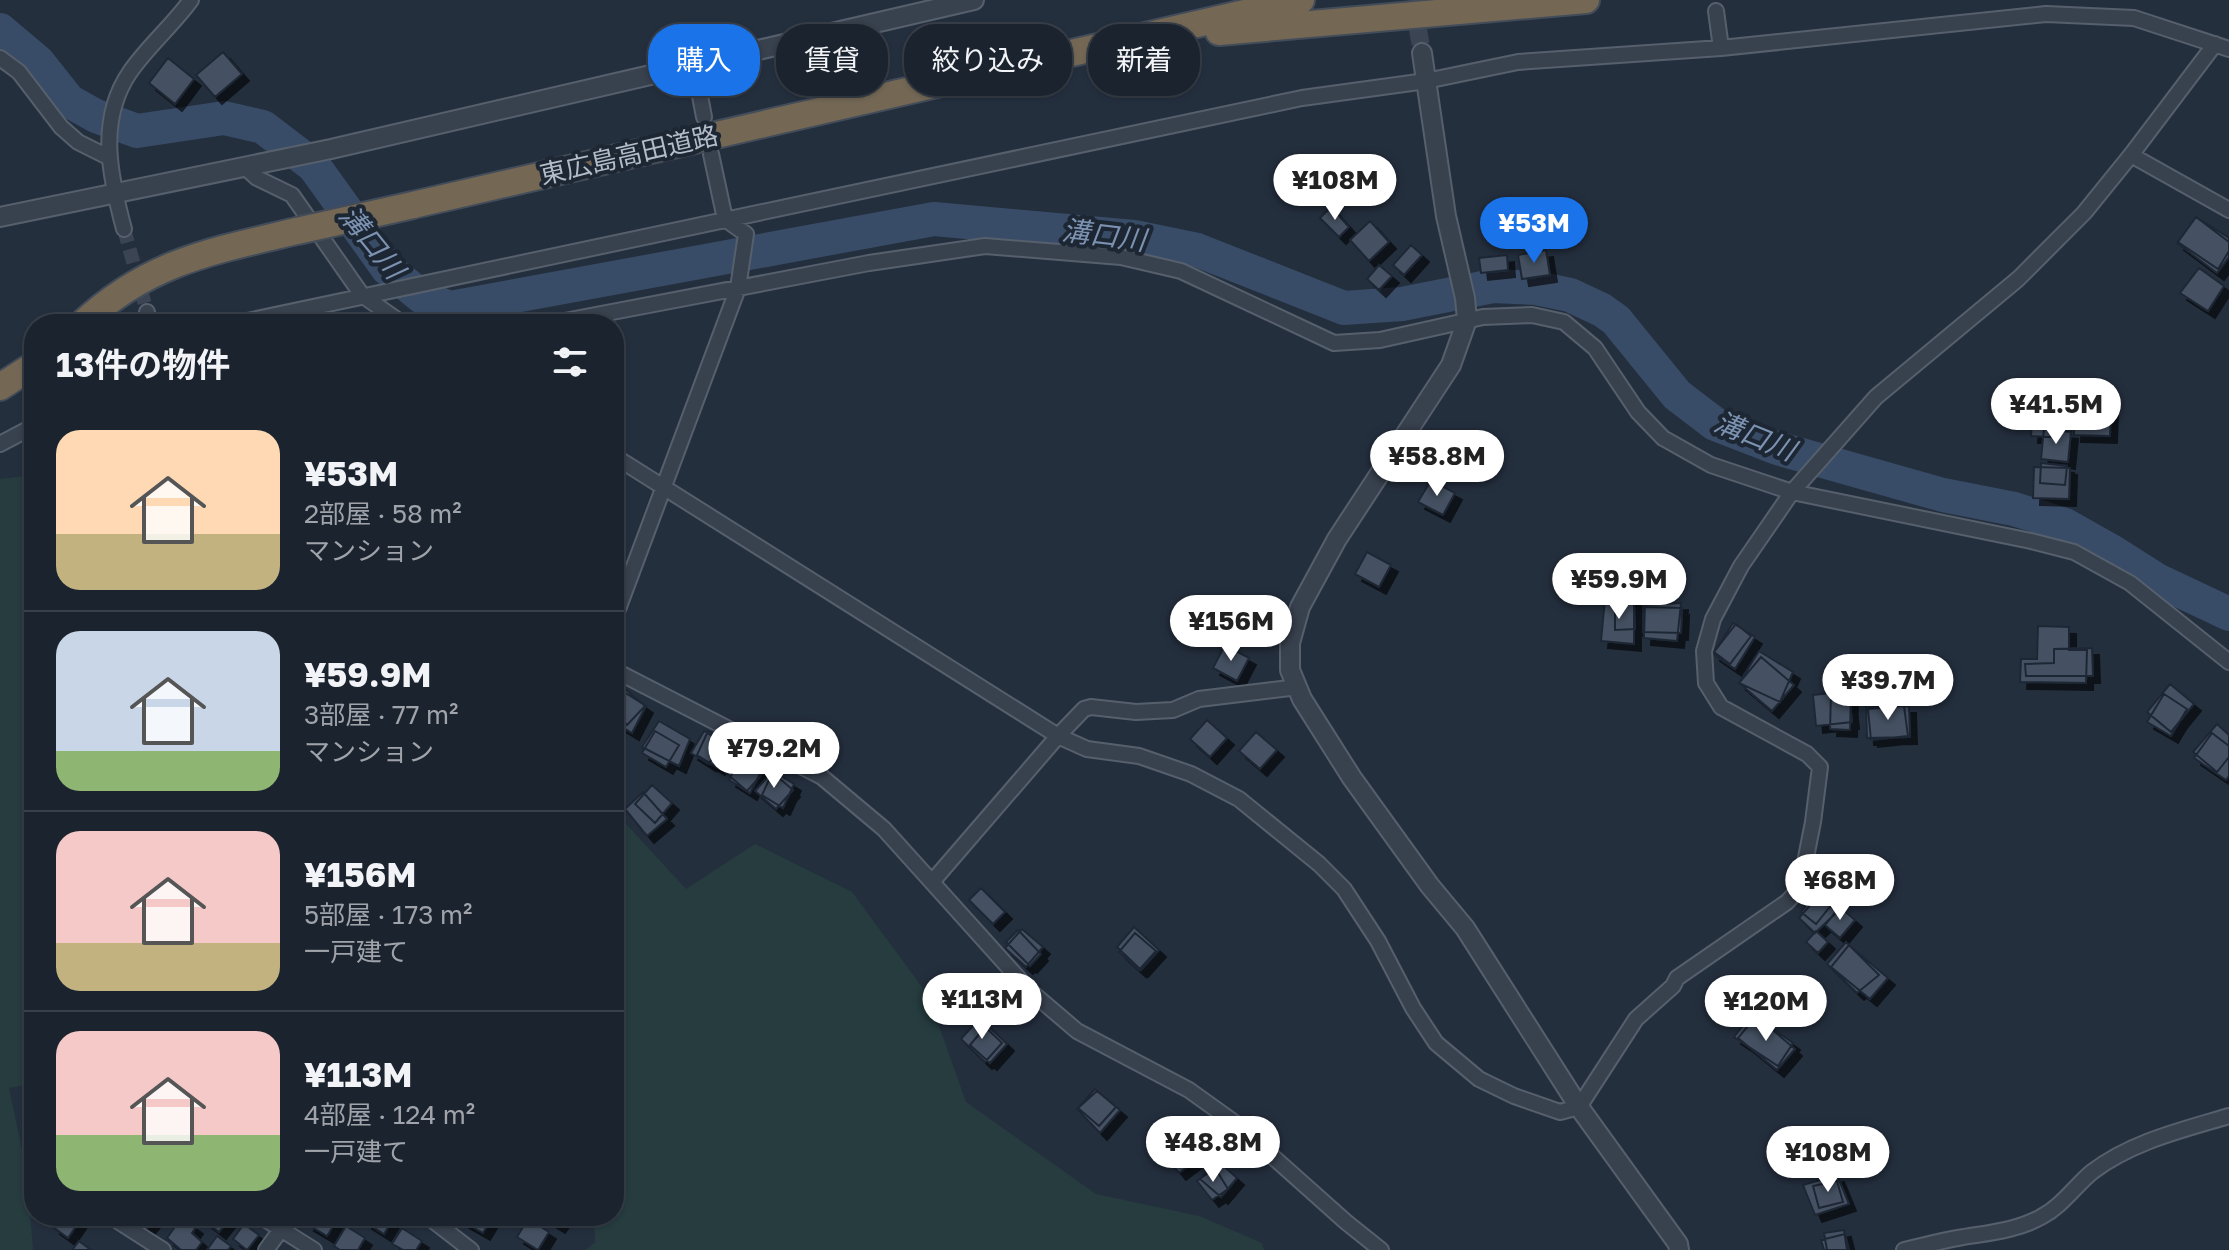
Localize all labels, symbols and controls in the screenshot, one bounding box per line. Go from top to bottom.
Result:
chip: 購入 [648,24,760,96]
chip: 賃貸 [776,24,888,96]
chip: 絞り込み [904,24,1072,96]
chip: 新着 [1088,24,1200,96]
street label: 東広島高田道路 [537,119,721,190]
pin: ¥108M [1279,154,1391,222]
text: ¥108M [1291,164,1379,195]
pin: ¥53M [1487,197,1581,265]
water label: 溝口川 [333,199,414,287]
text: ¥53M [1498,207,1570,238]
water label: 溝口川 [1060,213,1151,256]
icon: filters [548,340,592,384]
text: 13件の物件 [56,344,230,384]
pin: ¥41.5M [1991,378,2121,446]
text: ¥41.5M [2009,388,2103,419]
water label: 溝口川 [1710,405,1803,468]
pin: ¥58.8M [1372,430,1502,498]
text: ¥58.8M [1388,440,1486,471]
text: ¥53M [304,453,398,493]
icon: home [120,462,216,558]
text: 2部屋 · 58 m² [304,498,462,529]
text: マンション [304,535,434,566]
pin: ¥59.9M [1554,553,1684,621]
text: ¥59.9M [1570,563,1668,594]
pin: ¥156M [1175,595,1287,663]
text: ¥156M [1188,605,1274,636]
text: ¥59.9M [304,654,432,694]
pin: ¥39.7M [1823,654,1953,722]
icon: home [120,663,216,759]
text: ¥39.7M [1840,664,1936,695]
text: 3部屋 · 77 m² [304,699,458,730]
pin: ¥79.2M [709,722,839,790]
text: ¥79.2M [726,732,822,763]
text: マンション [304,736,434,767]
text: ¥156M [304,854,417,894]
pin: ¥68M [1793,854,1887,922]
icon: home [120,863,216,959]
text: ¥68M [1803,864,1877,895]
text: 5部屋 · 173 m² [304,899,472,930]
text: 一戸建て [304,936,408,967]
pin: ¥113M [926,973,1038,1041]
pin: ¥120M [1710,975,1822,1043]
text: ¥113M [941,983,1023,1014]
text: ¥120M [1723,985,1809,1016]
text: ¥113M [304,1054,412,1094]
icon: home [120,1063,216,1159]
text: 4部屋 · 124 m² [304,1099,475,1130]
pin: ¥48.8M [1148,1116,1278,1184]
text: ¥48.8M [1164,1126,1262,1157]
pin: ¥108M [1772,1126,1884,1194]
text: 一戸建て [304,1136,408,1167]
text: ¥108M [1784,1136,1872,1167]

